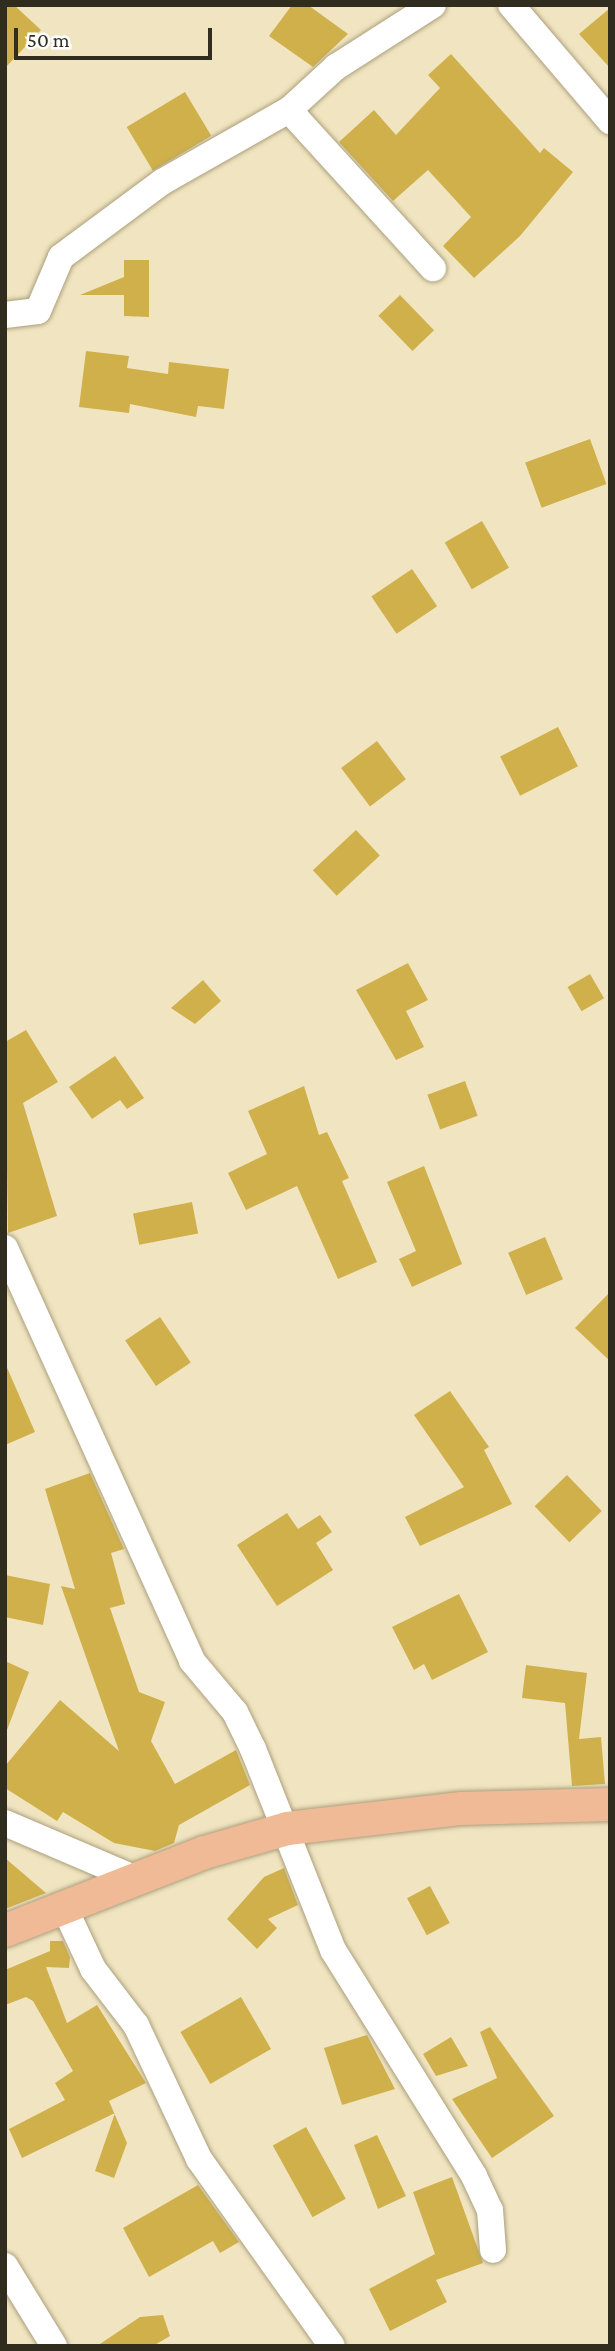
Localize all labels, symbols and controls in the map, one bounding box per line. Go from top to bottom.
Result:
scale bar [18,14,215,58]
text: 50 m [27,28,70,52]

